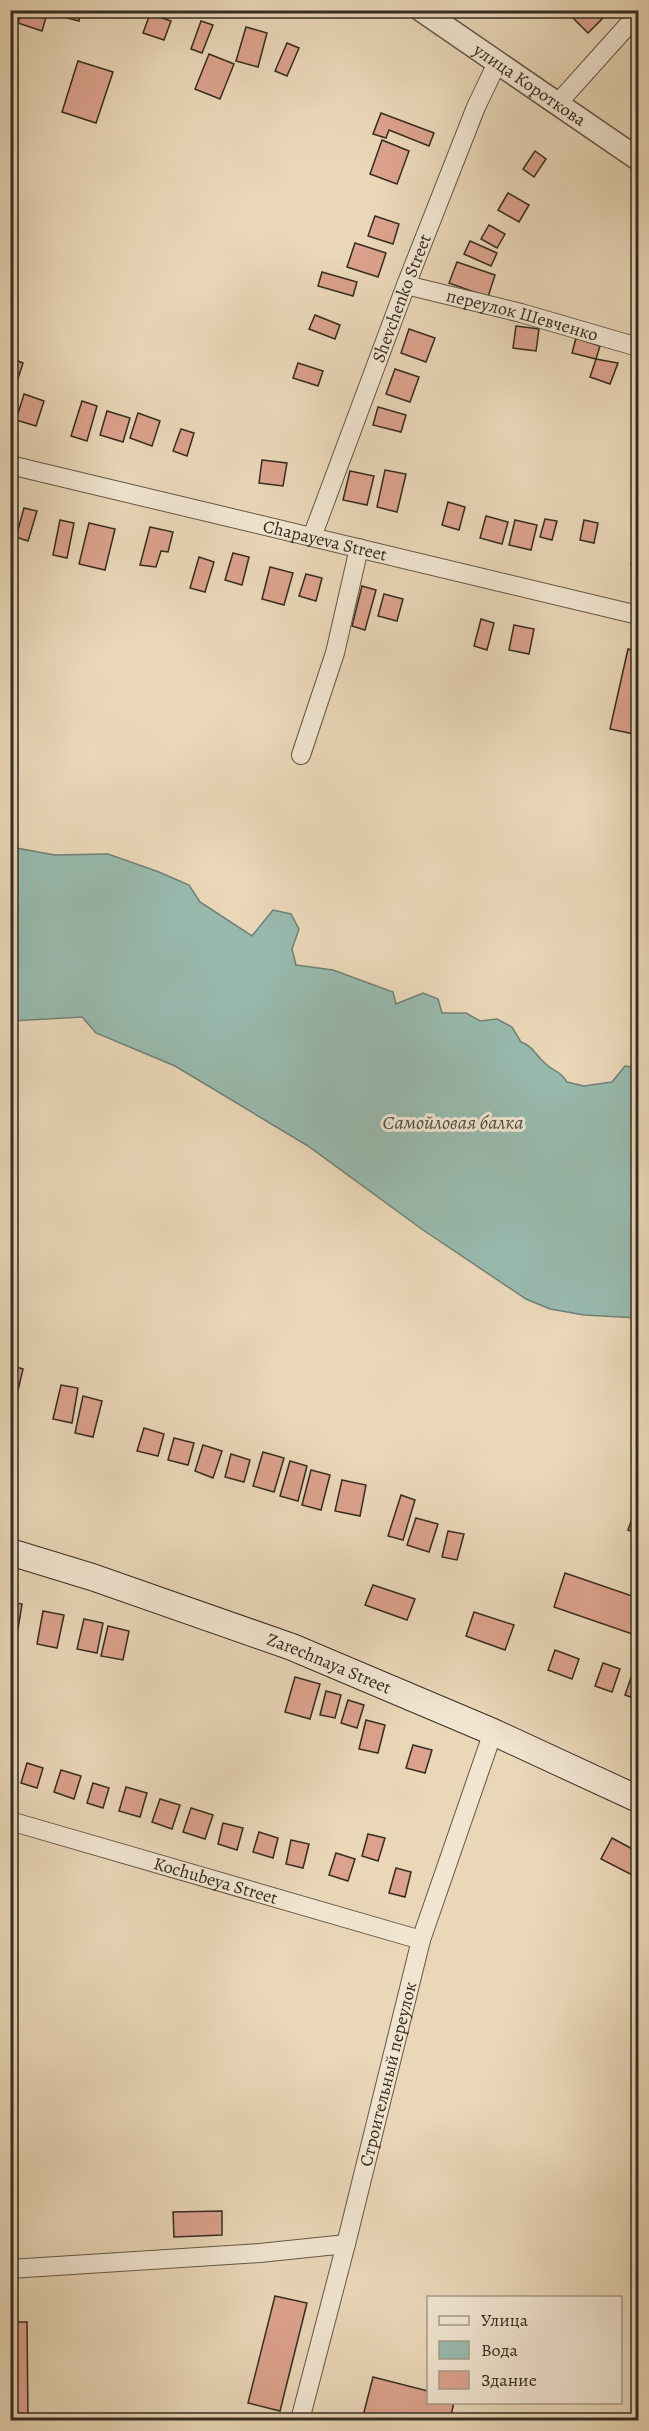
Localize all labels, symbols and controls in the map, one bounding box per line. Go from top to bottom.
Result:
street label: улица Короткова [468,37,591,132]
street label: Shevchenko Street [366,231,437,366]
street label: переулок Шевченко [444,283,601,347]
street label: Chapayeva Street [261,514,390,567]
water label: Самойловая балка [382,1109,524,1136]
street label: Zarechnaya Street [264,1627,395,1700]
street label: Kochubeya Street [151,1851,280,1910]
street label: Строительный переулок [354,1979,422,2169]
legend [427,2296,622,2404]
text: Улица [481,2308,529,2332]
text: Вода [481,2338,519,2362]
text: Здание [481,2368,537,2392]

